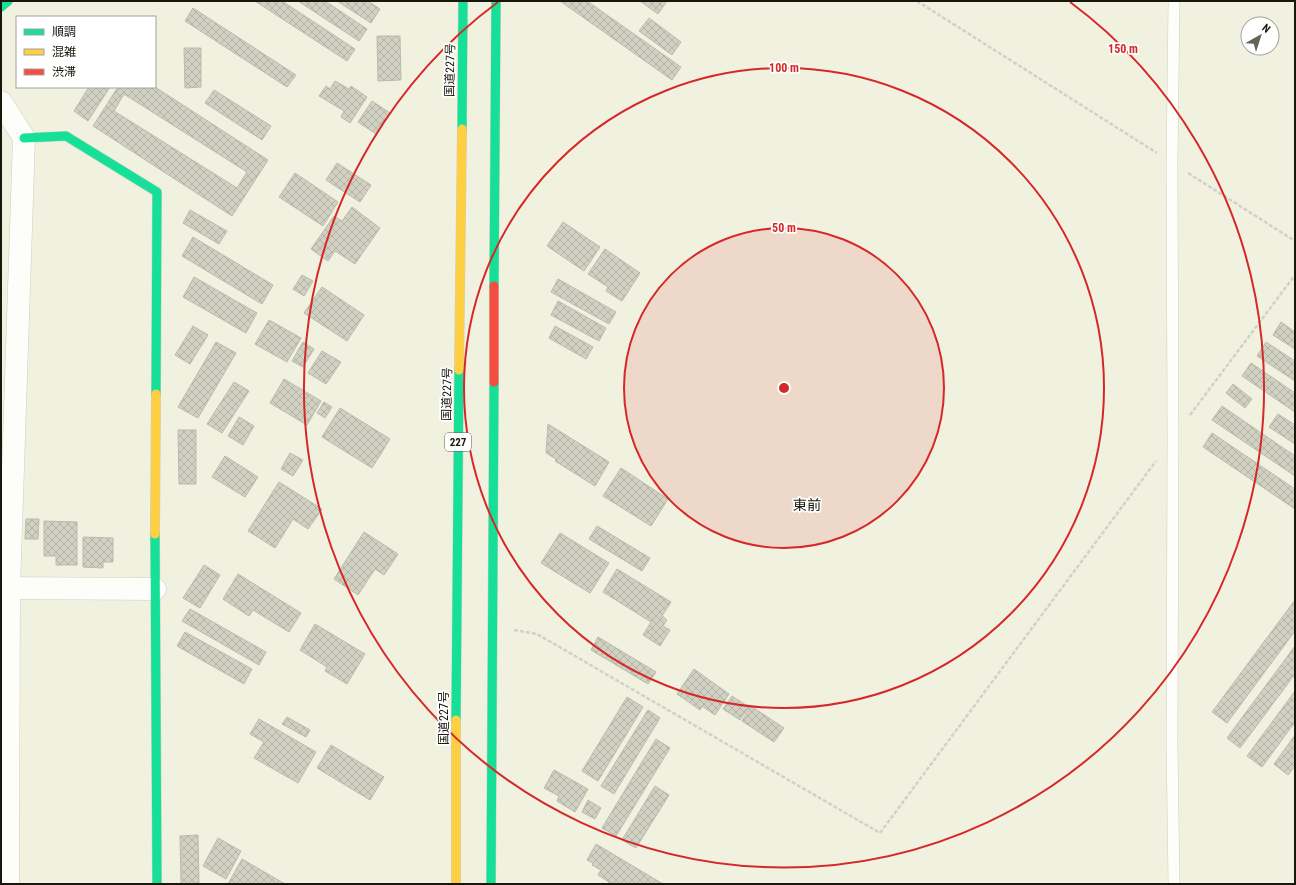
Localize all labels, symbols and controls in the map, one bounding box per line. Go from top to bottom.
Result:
legend [16,16,156,88]
north arrow [1240,16,1280,56]
text: N [1259,21,1273,36]
text: 順調 [52,25,76,39]
text: 150 m [1108,42,1138,56]
street label: 国道227号 [443,43,457,97]
text: 混雑 [52,45,76,59]
text: 100 m [769,61,799,75]
text: 渋滞 [52,65,76,79]
text: 50 m [772,221,796,235]
street label: 国道227号 [440,367,454,421]
centre of rings [777,381,791,395]
road number: 227 [445,433,471,451]
district label: 東前 [793,497,821,513]
street label: 国道227号 [437,691,451,745]

